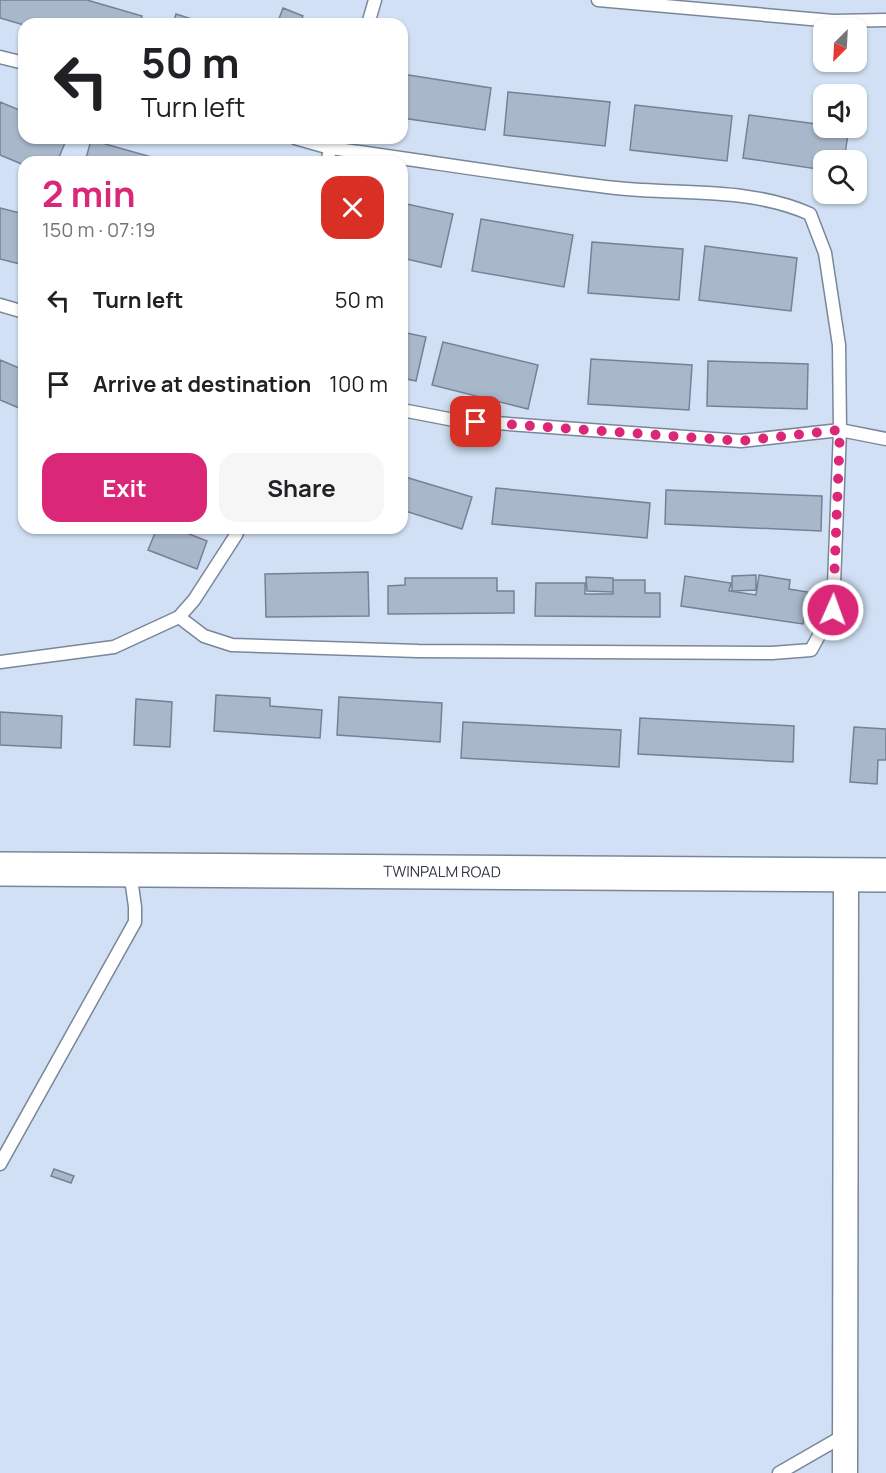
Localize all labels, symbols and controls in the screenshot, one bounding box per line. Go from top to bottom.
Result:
north arrow [813,18,867,72]
map controls [813,18,867,204]
text: 50 m [141,33,239,91]
icon: left [42,42,120,120]
button: sound [813,84,867,138]
text: Turn left [141,88,245,125]
button: search [813,150,867,204]
text: 2 min [42,169,136,218]
button: close [321,176,384,239]
text: 150 m · 07:19 [42,216,155,243]
icon: left [42,284,75,317]
text: Turn left [93,285,183,315]
text: 50 m [335,285,384,315]
icon: arrive [42,368,75,401]
text: Arrive at destination [93,369,311,399]
text: 100 m [329,369,388,399]
pin [450,396,501,447]
icon: arrive [459,405,492,438]
button: Exit [42,453,207,522]
button: Share [219,453,384,522]
position arrow [801,578,865,642]
street label: TWINPALM ROAD [383,861,501,882]

